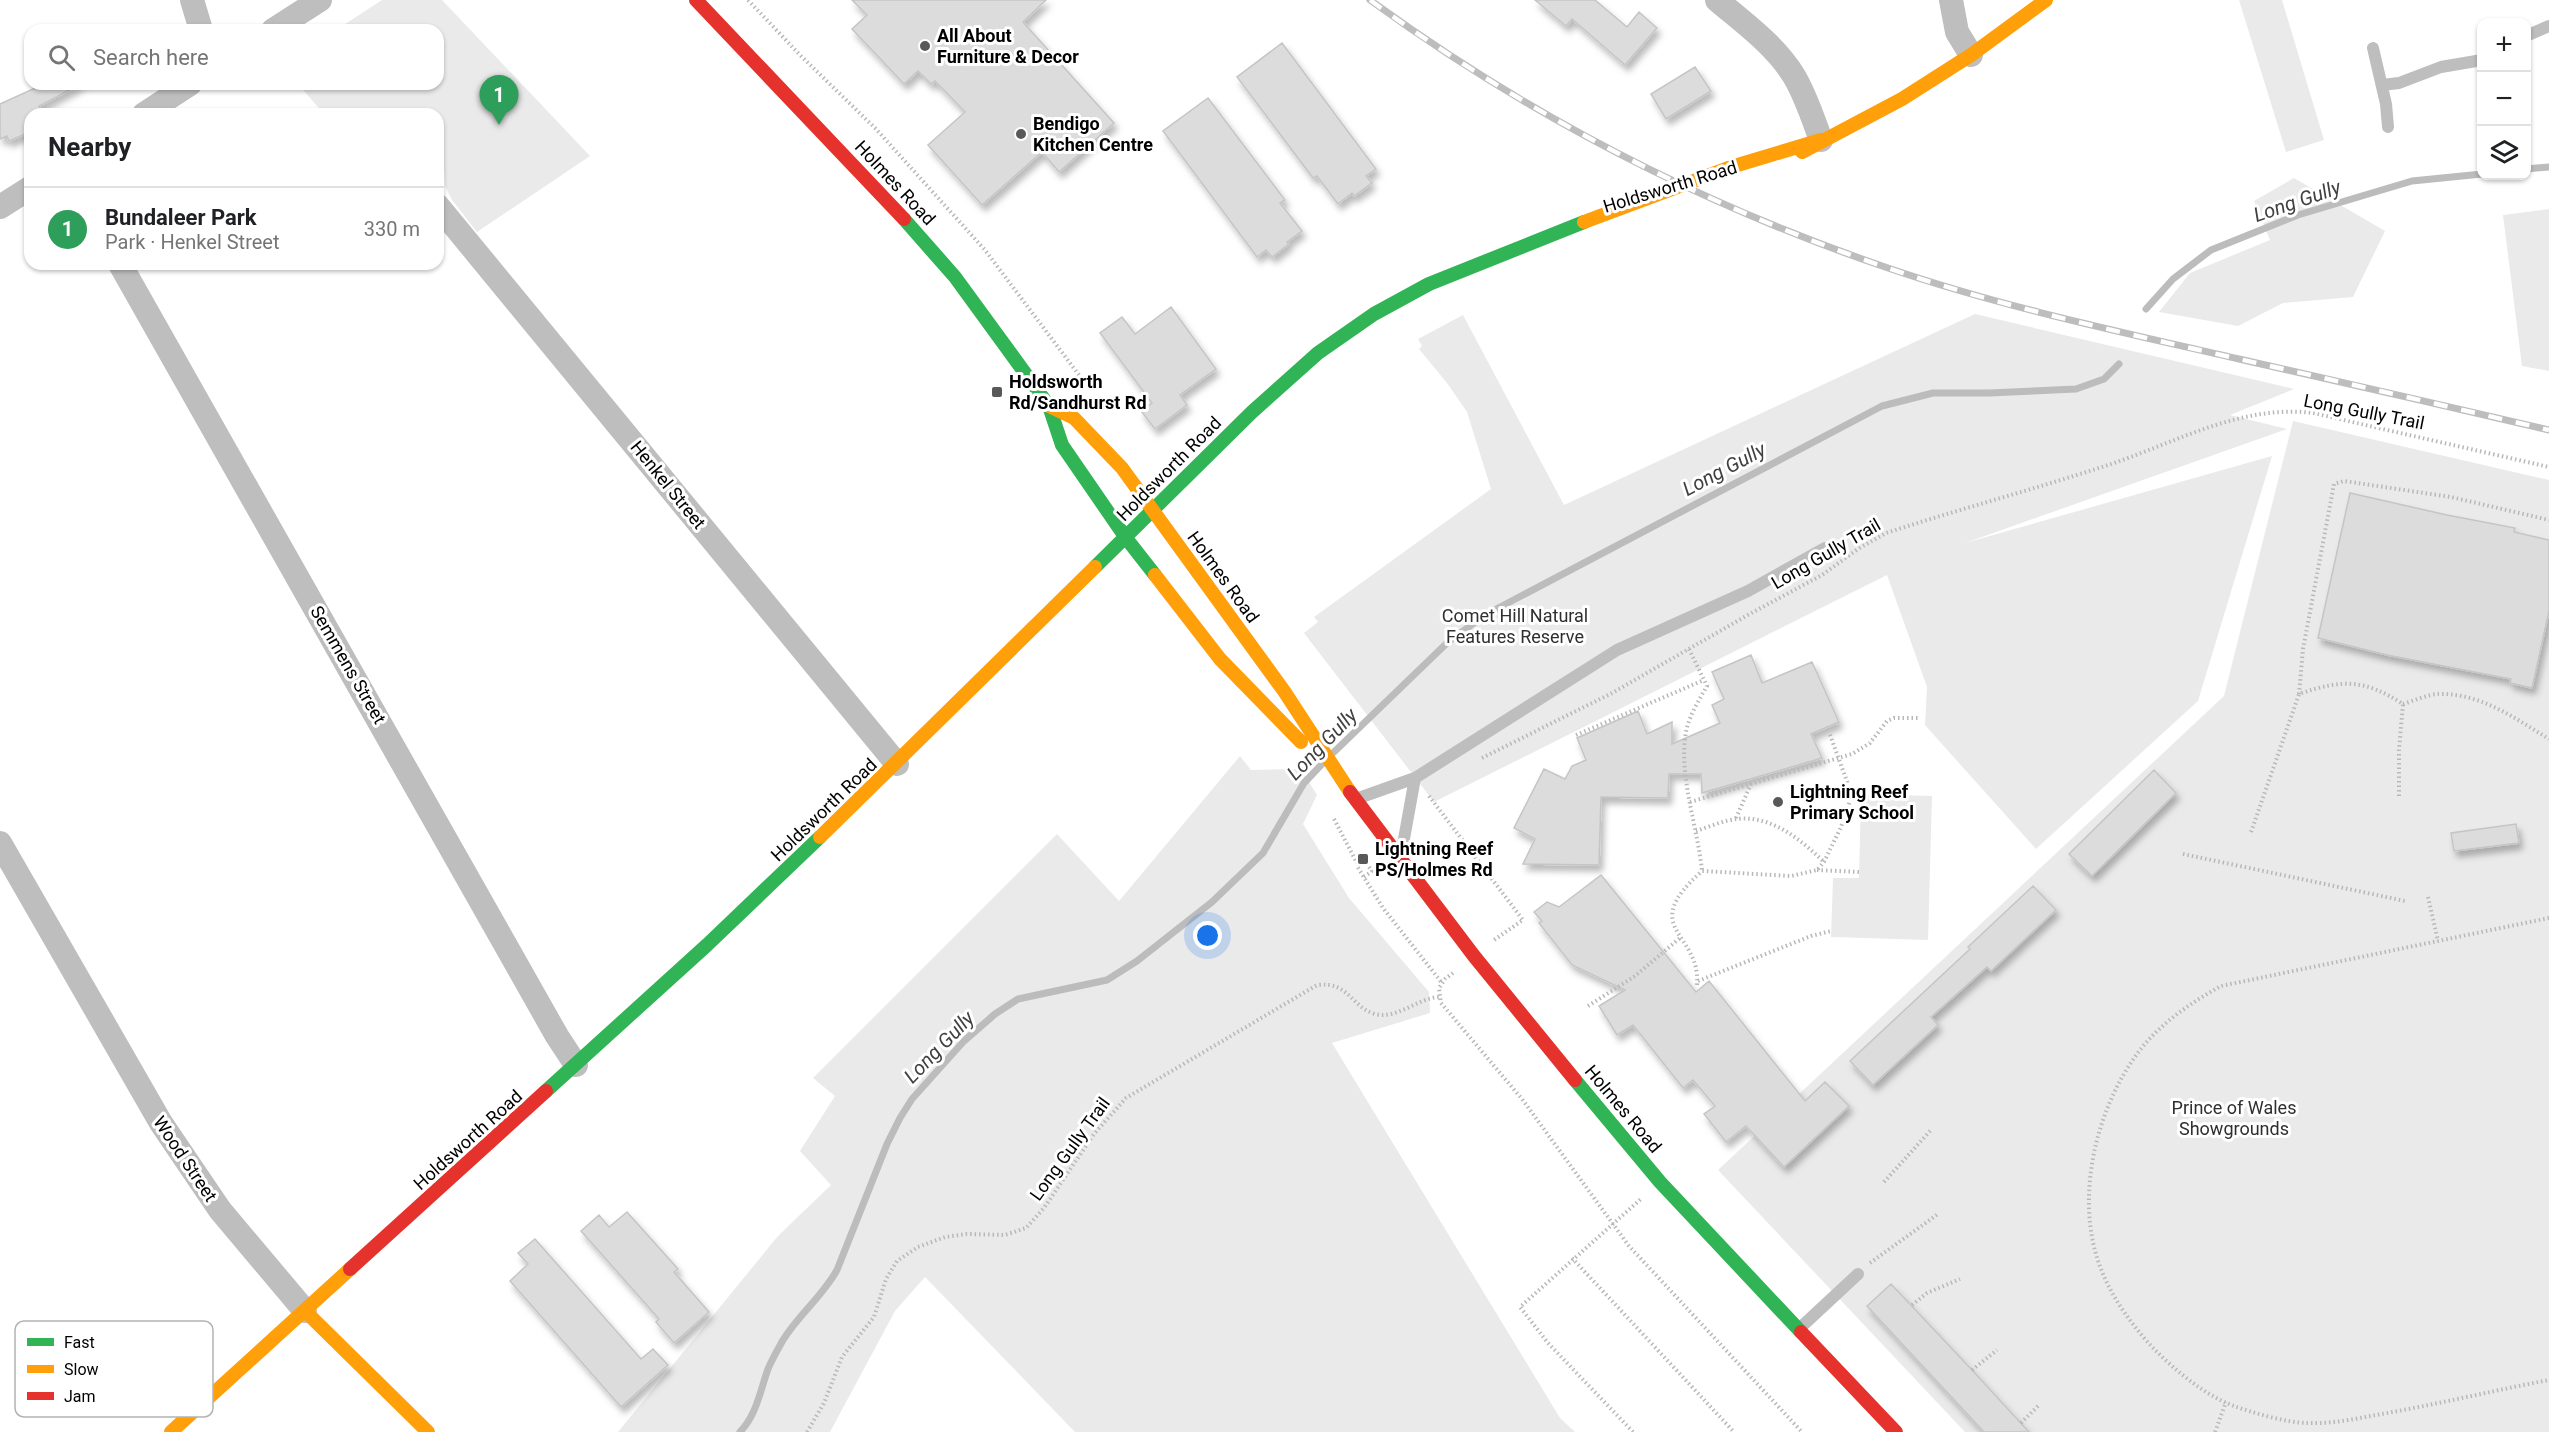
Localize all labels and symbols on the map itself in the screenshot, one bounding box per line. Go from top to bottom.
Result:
place label: All About Furniture & Decor [937,25,1079,67]
marker: All About Furniture & Decor [918,39,932,53]
pin: 1 [480,76,518,125]
place label: Bendigo Kitchen Centre [1033,113,1153,155]
marker: Bendigo Kitchen Centre [1014,127,1028,141]
street label: Holmes Road [851,136,940,229]
street label: Holdsworth Road [1600,156,1739,217]
water label: Long Gully [2250,175,2344,227]
place label: Holdsworth Rd/Sandhurst Rd [1009,371,1147,413]
marker: Holdsworth Rd/Sandhurst Rd [990,385,1004,399]
street label: Long Gully Trail [2302,390,2426,433]
street label: Holdsworth Road [1112,412,1225,525]
street label: Henkel Street [627,436,710,533]
water label: Long Gully [1678,437,1770,501]
street label: Long Gully Trail [1767,514,1884,593]
street label: Holmes Road [1183,527,1264,627]
street label: Semmens Street [306,602,391,727]
park label: Comet Hill Natural Features Reserve [1442,605,1588,647]
water label: Long Gully [1282,703,1363,785]
street label: Holdsworth Road [766,754,881,865]
place label: Lightning Reef Primary School [1790,781,1914,823]
marker: Lightning Reef Primary School [1771,795,1785,809]
place label: Lightning Reef PS/Holmes Rd [1375,838,1494,880]
marker: Lightning Reef PS/Holmes Rd [1356,852,1370,866]
your location [1193,921,1222,950]
water label: Long Gully [899,1006,980,1088]
street label: Holmes Road [1581,1061,1666,1157]
street label: Holdsworth Road [409,1085,526,1194]
street label: Long Gully Trail [1025,1093,1114,1204]
park label: Prince of Wales Showgrounds [2172,1097,2296,1139]
street label: Wood Street [149,1112,222,1205]
legend [15,1321,213,1417]
text: Fast [64,1333,95,1352]
text: Slow [64,1360,99,1379]
text: Jam [64,1387,96,1406]

